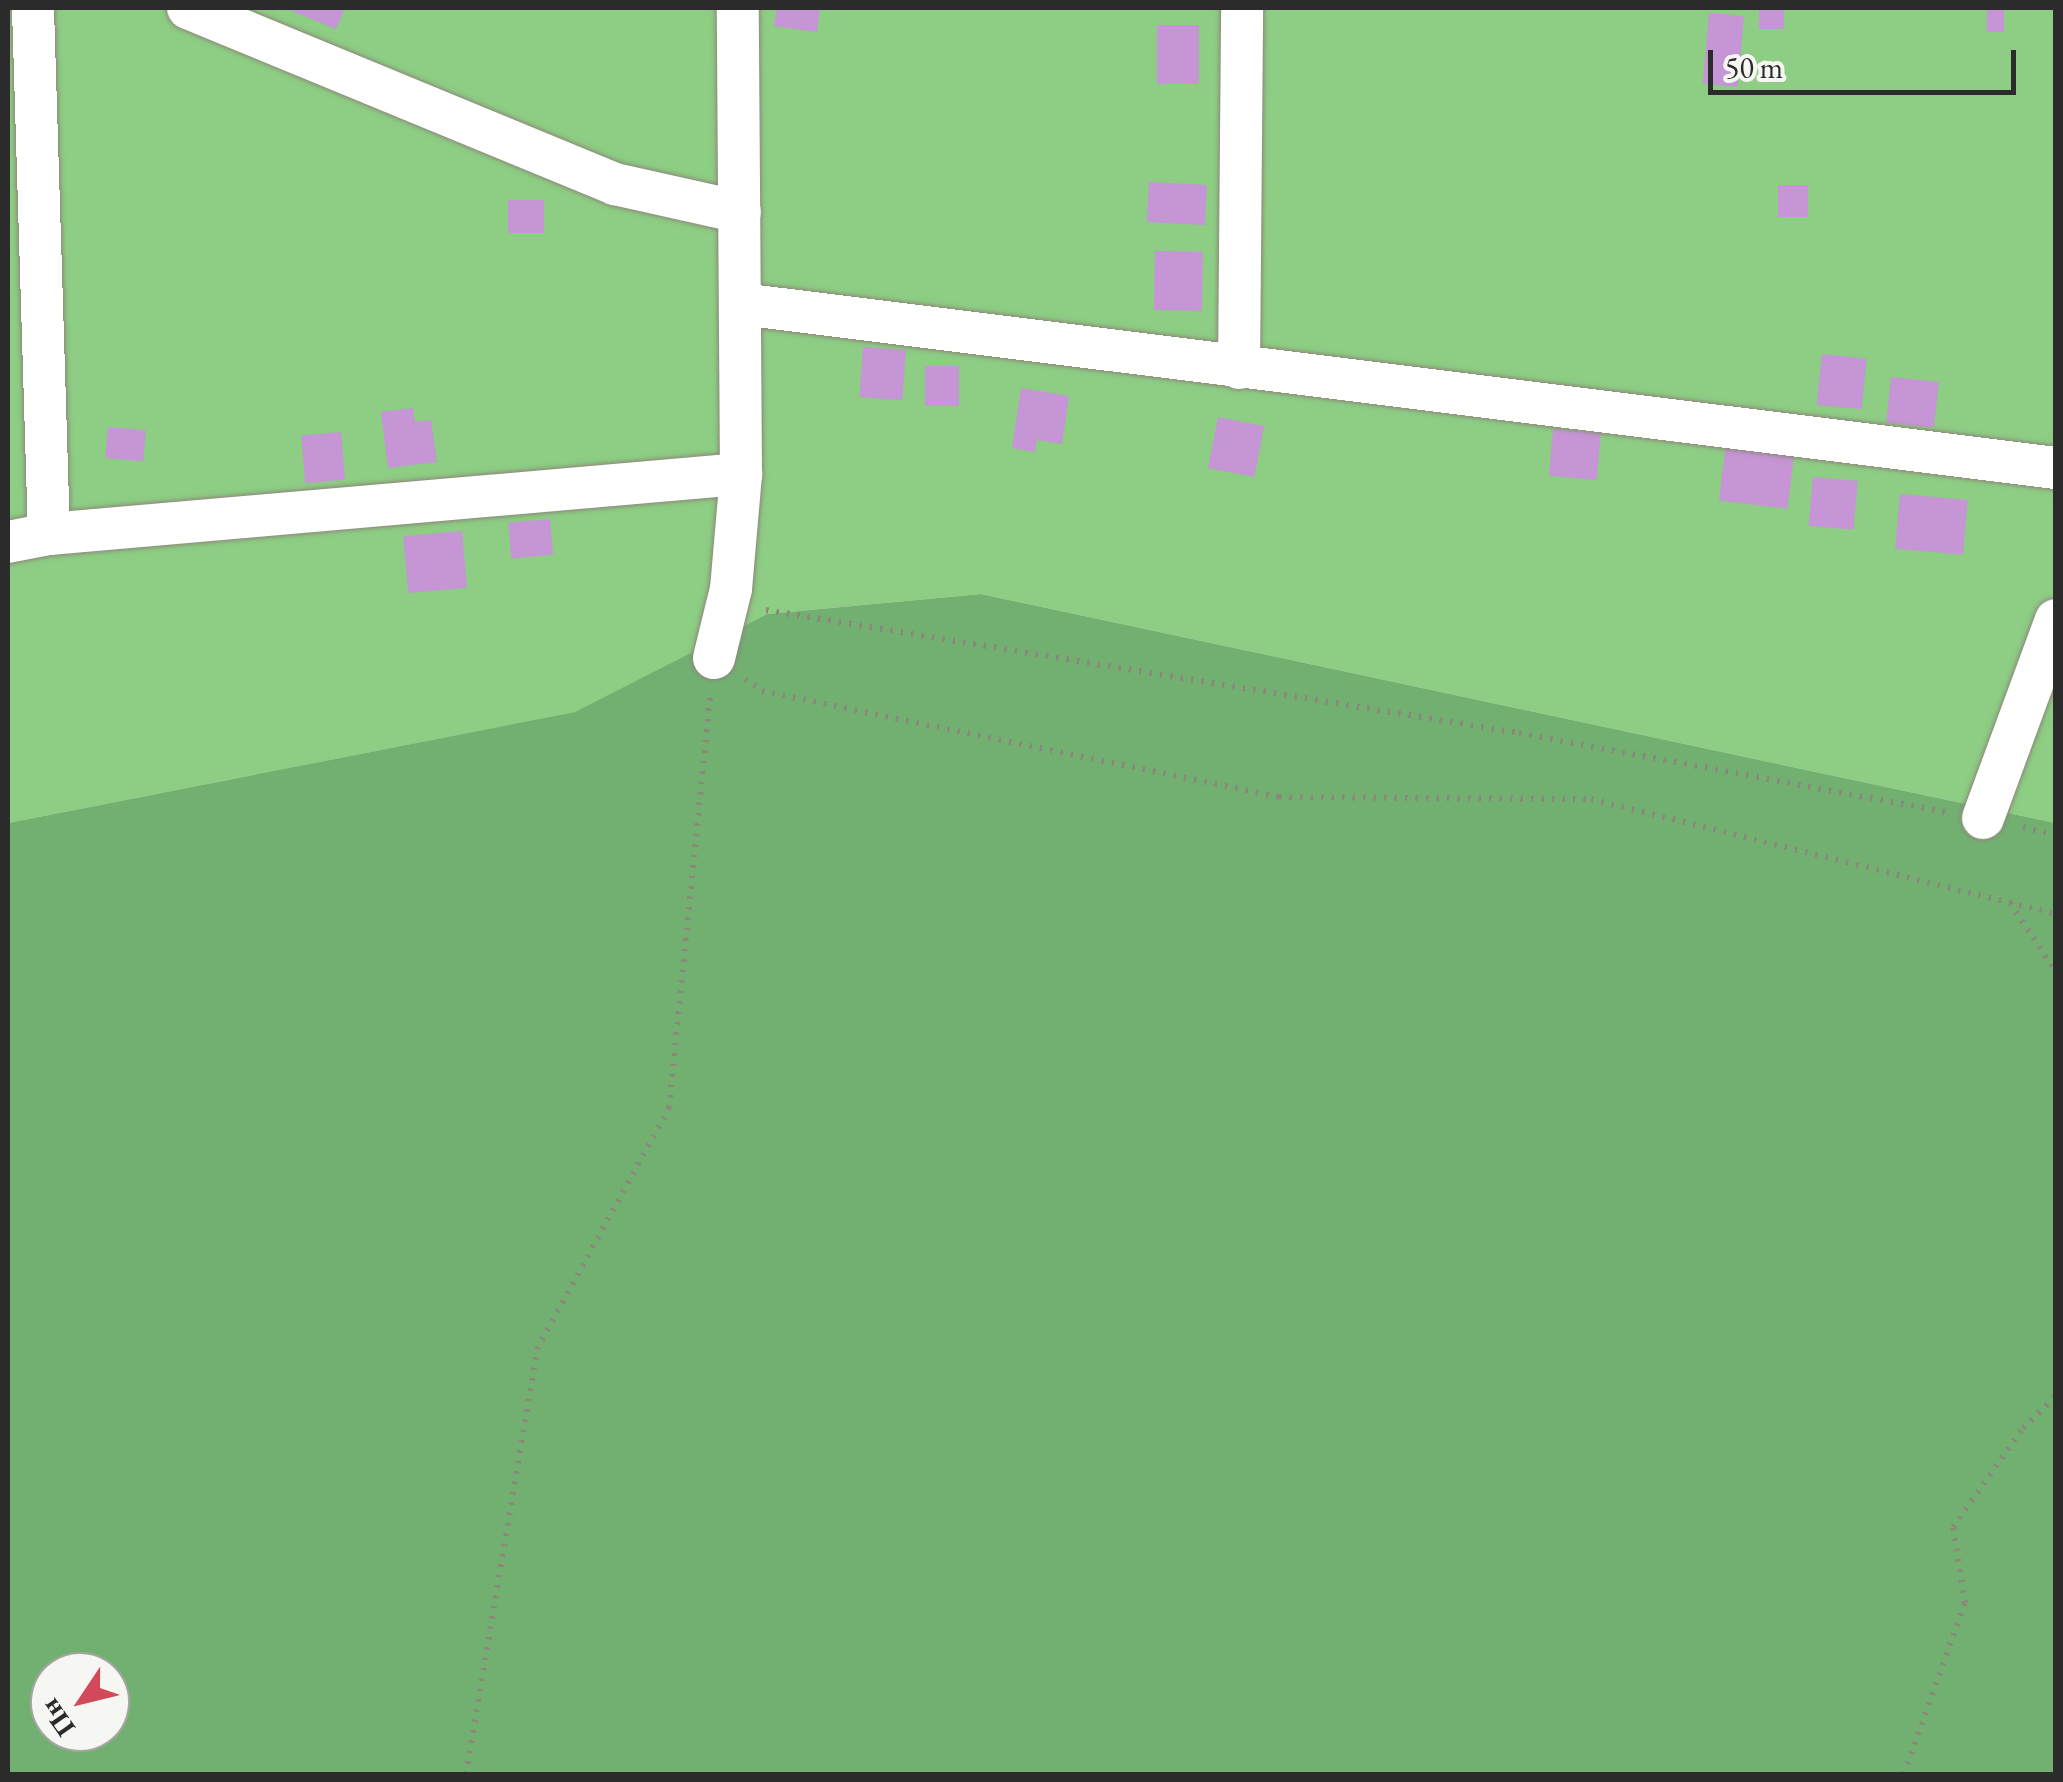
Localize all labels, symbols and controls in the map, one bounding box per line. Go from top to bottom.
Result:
scale bar [1713,30,2020,92]
text: 50 m [1725,48,1783,87]
north arrow [30,1652,130,1752]
text: Пн [31,1692,83,1744]

